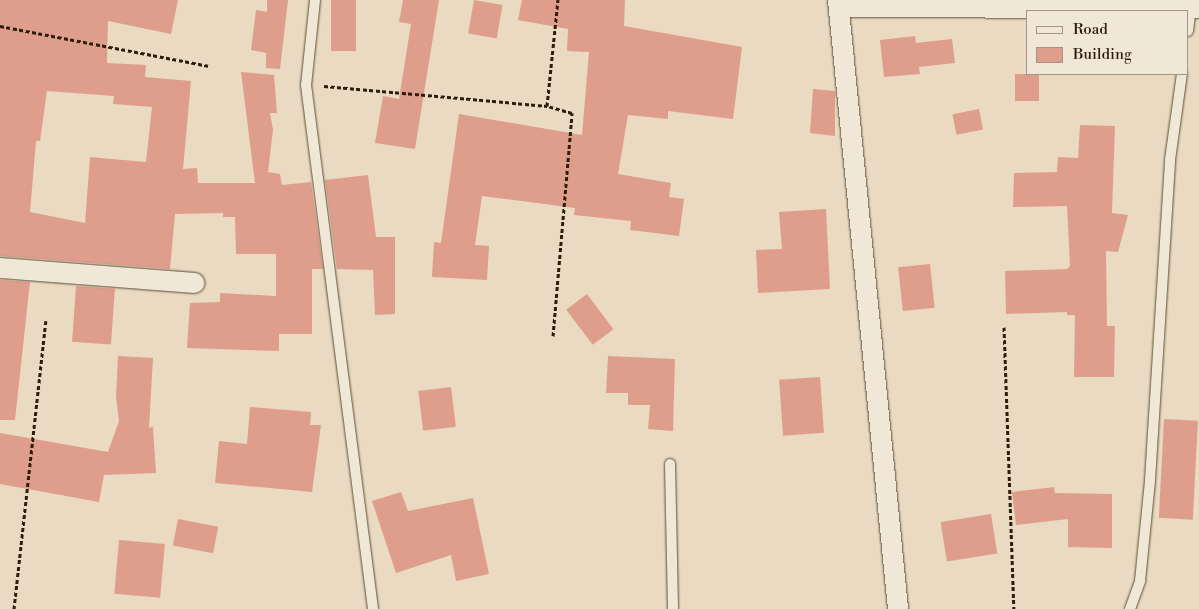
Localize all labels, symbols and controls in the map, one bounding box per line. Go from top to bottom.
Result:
legend [1026,10,1189,75]
text: Road [1073,20,1108,39]
text: Building [1073,45,1132,64]

